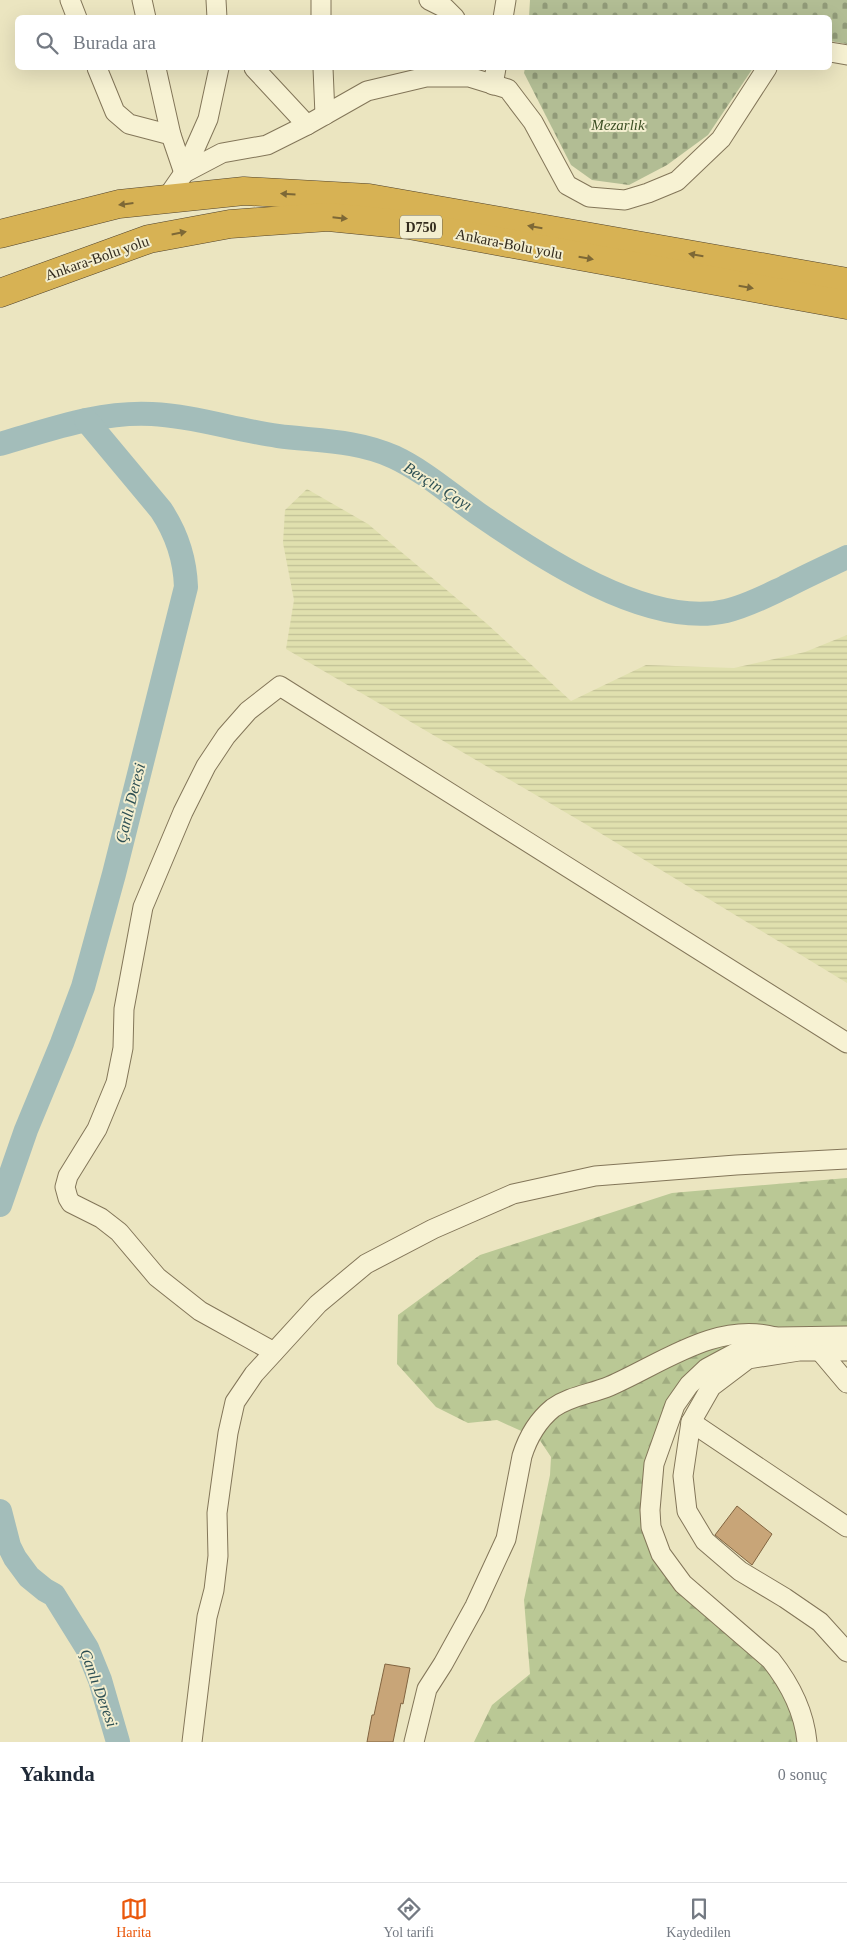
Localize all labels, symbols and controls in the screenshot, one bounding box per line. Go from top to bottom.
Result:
search box [15,15,832,70]
icon: search [33,29,61,57]
text: Burada ara [73,32,156,53]
park label: Mezarlık [590,117,645,133]
one-way arrow [280,189,296,197]
one-way arrow [118,200,134,208]
one-way arrow [332,214,348,222]
road number: D750 [400,216,442,238]
one-way arrow [527,223,543,231]
street label: Ankara-Bolu yolu [454,226,564,262]
one-way arrow [171,229,187,237]
street label: Ankara-Bolu yolu [43,233,151,283]
one-way arrow [687,251,703,259]
one-way arrow [579,255,595,263]
one-way arrow [739,283,754,291]
water label: Berçin Çayı [400,458,475,514]
water label: Çanlı Deresi [112,761,149,845]
water label: Çanlı Deresi [76,1647,121,1730]
text: Yakında [20,1762,95,1786]
text: 0 sonuç [778,1766,827,1783]
tab: Harita [116,1895,151,1941]
tab: Yol tarifi [384,1895,434,1941]
tab: Kaydedilen [666,1895,731,1941]

